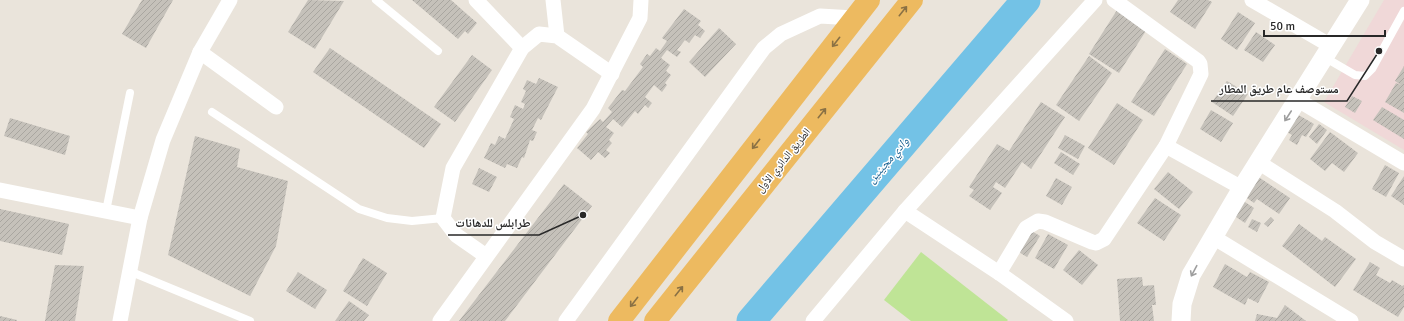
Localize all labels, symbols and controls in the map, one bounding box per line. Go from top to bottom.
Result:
one-way arrow [899,6,907,17]
scale bar [1264,12,1385,38]
text: 50 m [1270,19,1295,34]
one-way arrow [832,36,840,47]
callout: مستوصف عام طريق المطار [1211,77,1347,101]
text: مستوصف عام طريق المطار [1218,82,1339,97]
one-way arrow [817,107,826,118]
one-way arrow [1283,111,1292,122]
street label: الطريق الدائري الأول [753,126,815,196]
water label: وادي مجينين [864,134,914,188]
one-way arrow [752,139,760,150]
callout: طرابلس للدهانات [448,211,539,235]
text: طرابلس للدهانات [455,216,531,231]
one-way arrow [1189,265,1197,277]
one-way arrow [675,285,683,296]
one-way arrow [629,297,638,308]

